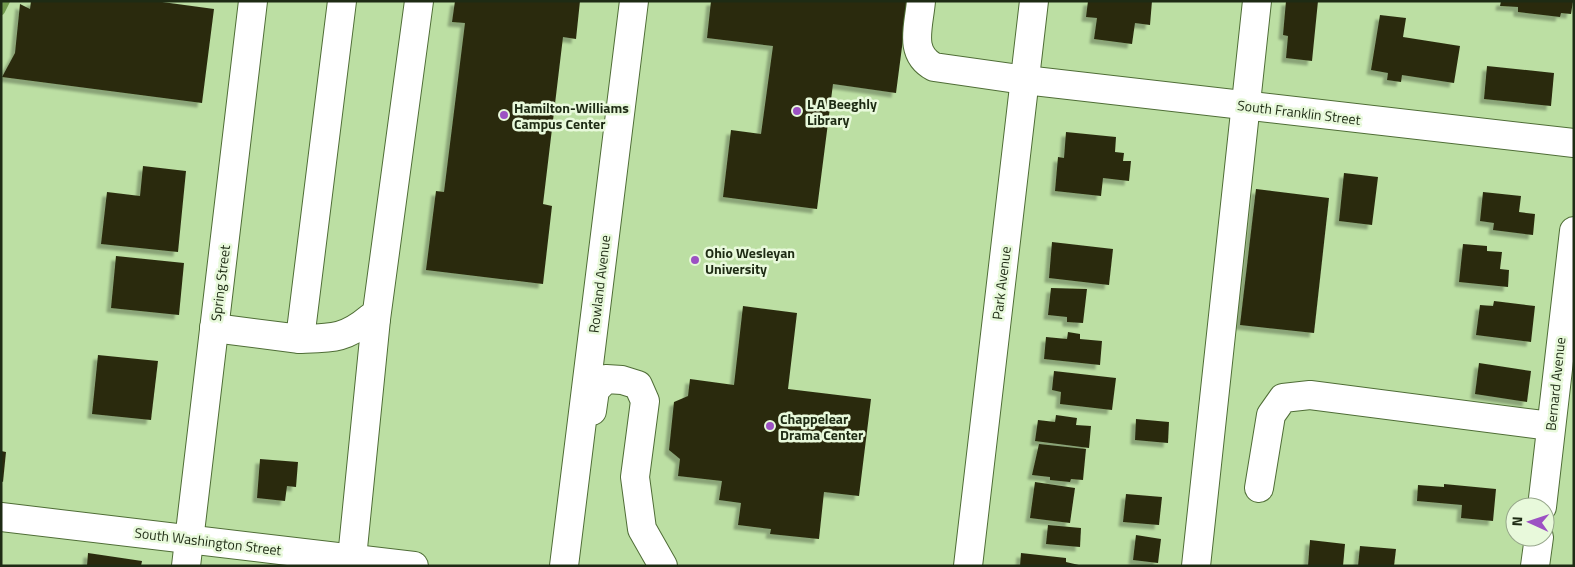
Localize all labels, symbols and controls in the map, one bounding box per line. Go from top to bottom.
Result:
place label: L A Beeghly Library [807,93,877,130]
street label: South Franklin Street [1236,94,1362,130]
place label: Hamilton-Williams Campus Center [514,97,629,134]
marker: L A Beeghly Library [791,105,803,117]
marker: Hamilton-Williams Campus Center [498,109,510,121]
street label: Rowland Avenue [583,234,615,334]
place label: Ohio Wesleyan University [705,242,795,279]
street label: Spring Street [205,244,235,322]
street label: Park Avenue [986,245,1016,321]
marker: Ohio Wesleyan University [689,254,701,266]
street label: Bernard Avenue [1540,336,1570,432]
place label: Chappelear Drama Center [780,408,863,445]
marker: Chappelear Drama Center [764,420,776,432]
north arrow [1505,497,1555,547]
text: N [1506,516,1527,527]
street label: South Washington Street [133,522,283,560]

